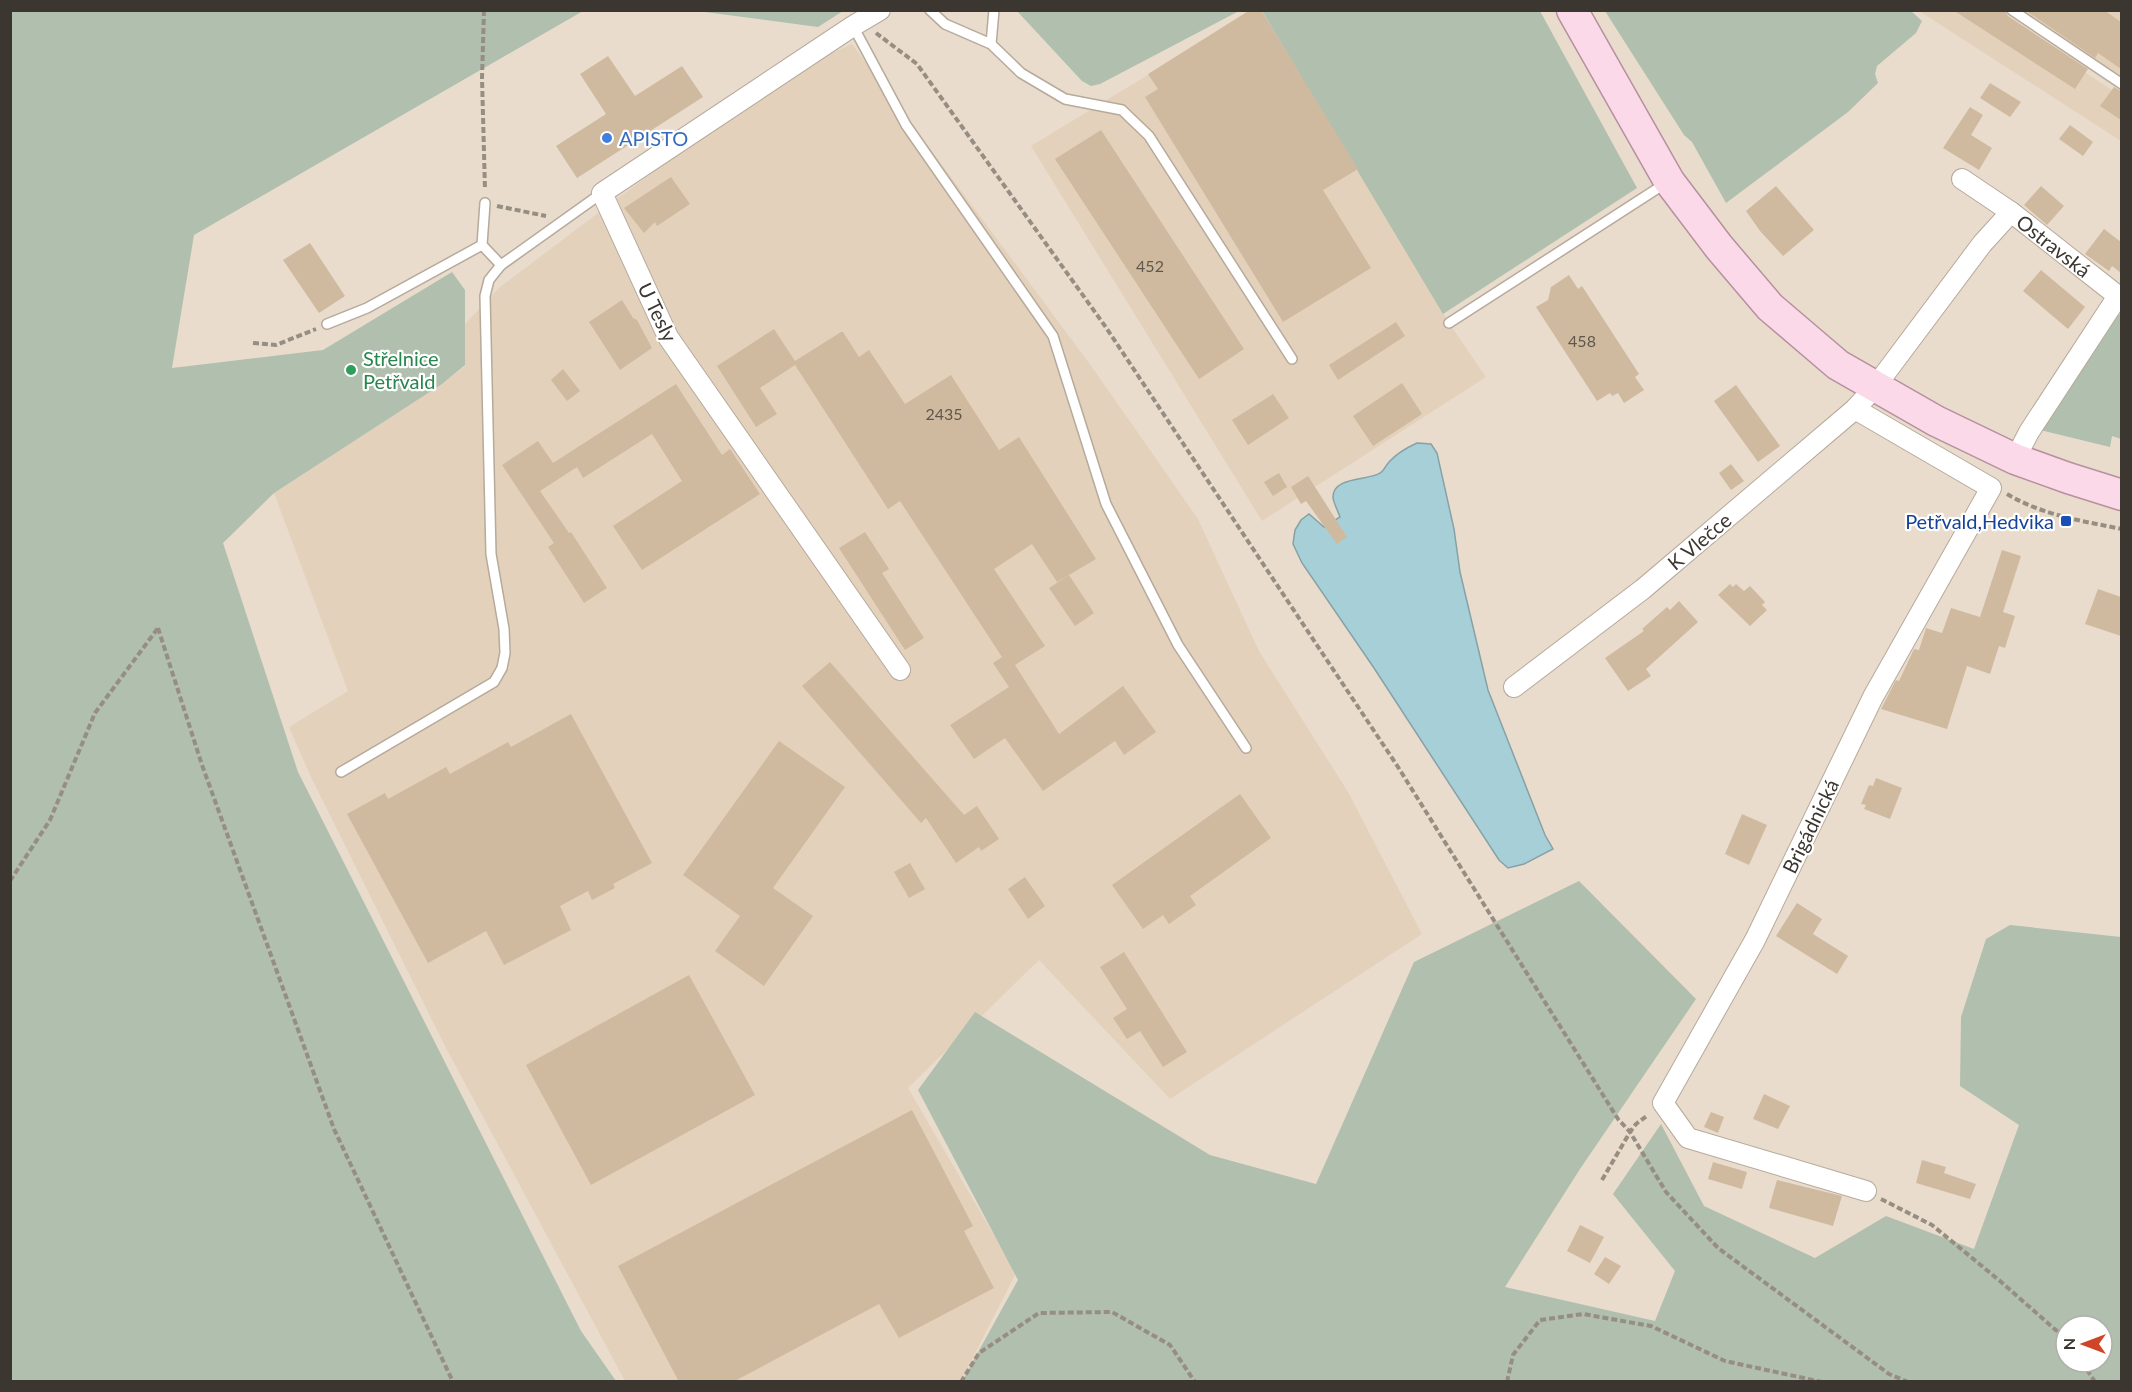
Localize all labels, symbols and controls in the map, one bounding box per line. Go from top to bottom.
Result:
place label: APISTO [619,126,688,150]
marker: APISTO [600,131,614,145]
street label: Ostravská [2012,209,2096,282]
house number: 452 [1136,256,1164,275]
street label: U Tesly [633,278,683,346]
house number: 458 [1568,331,1596,350]
place label: Střelnice Petřvald [363,346,439,393]
marker: Střelnice Petřvald [344,363,358,377]
house number: 2435 [925,404,963,423]
street label: K Vlečce [1662,507,1736,575]
place label: Petřvald,Hedvika [1905,509,2054,533]
marker: Petřvald,Hedvika [2059,514,2073,528]
street label: Brigádnická [1777,775,1843,877]
north arrow [2054,1314,2114,1374]
text: N [2059,1338,2078,1350]

